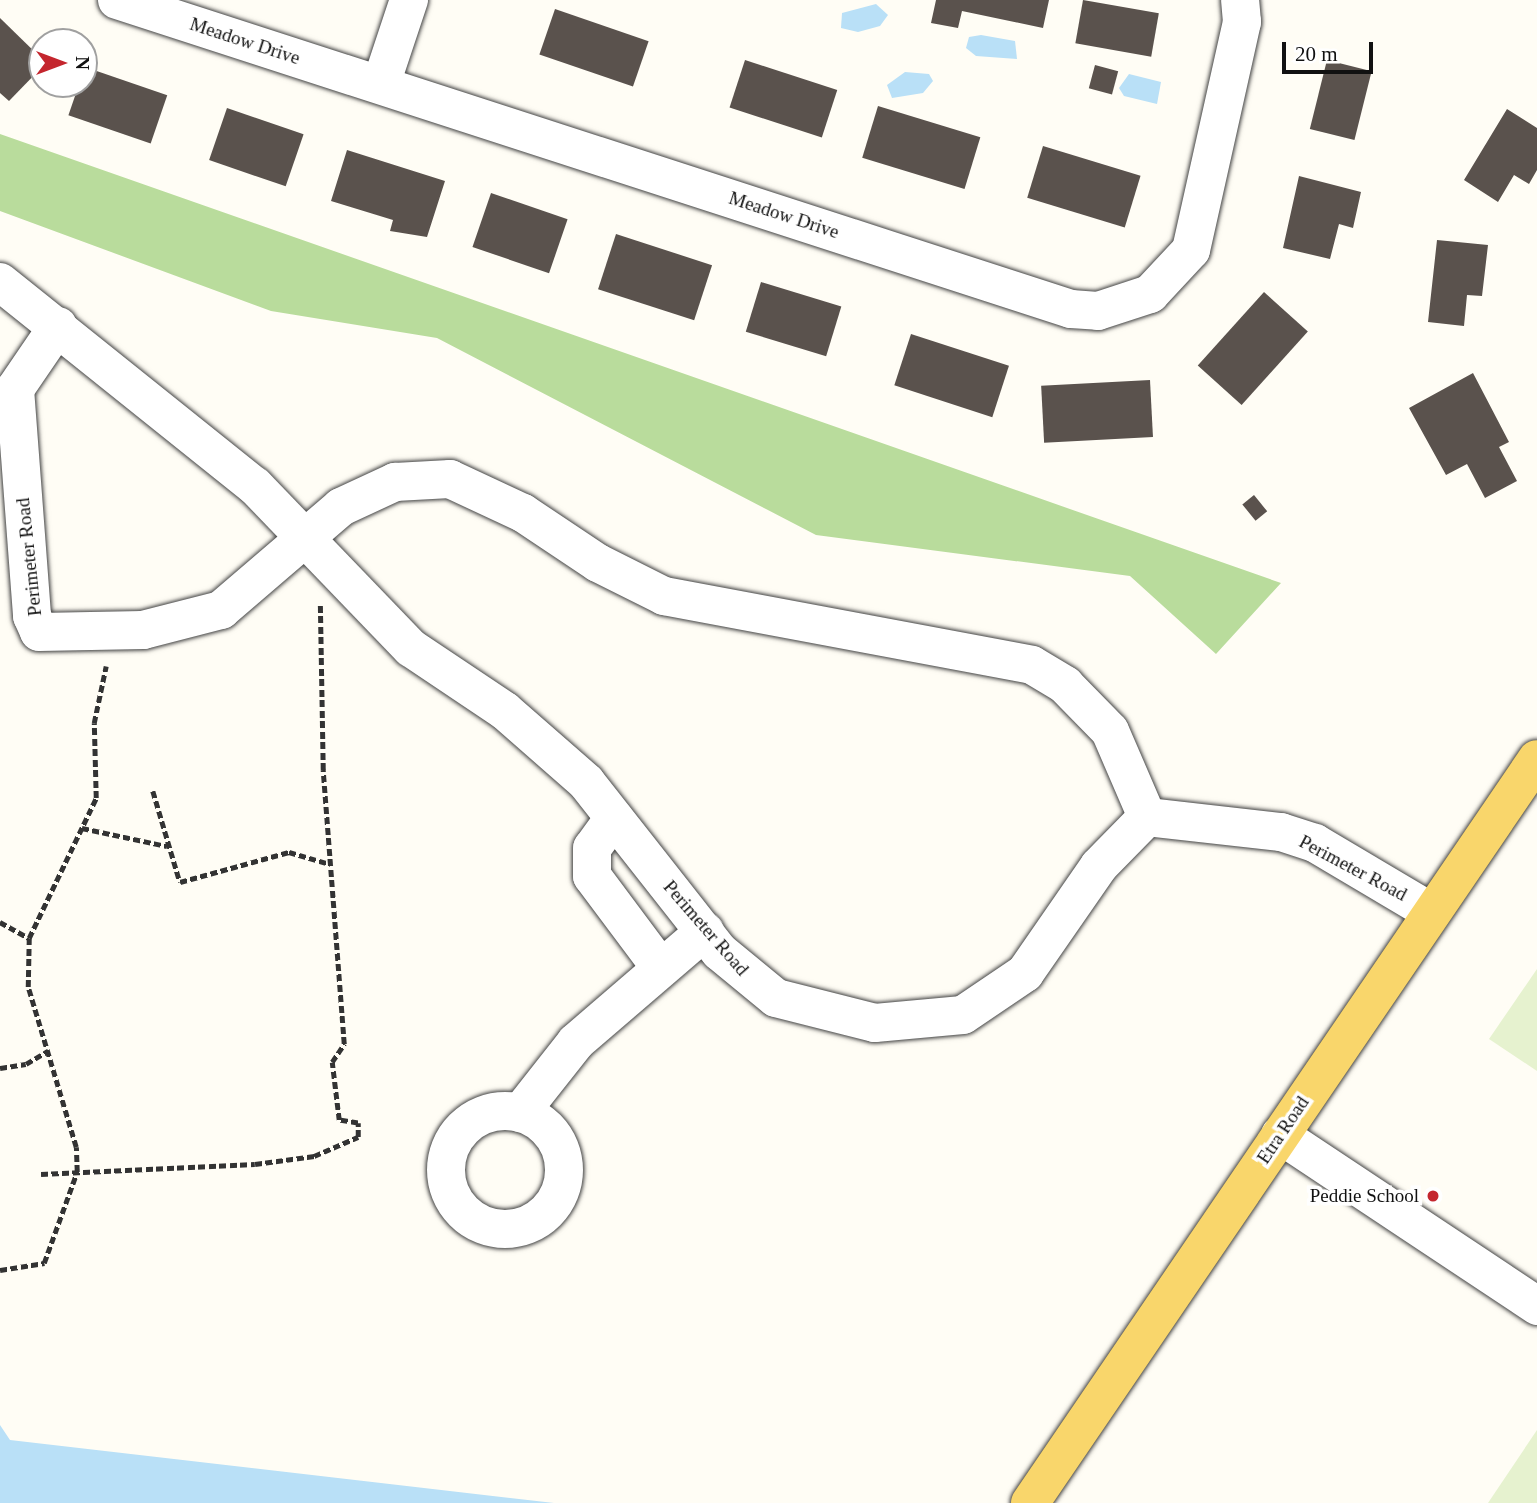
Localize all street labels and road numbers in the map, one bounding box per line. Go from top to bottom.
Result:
street label: Meadow Drive [187,12,303,70]
street label: Meadow Drive [726,186,842,244]
street label: Perimeter Road [11,497,47,617]
street label: Perimeter Road [1295,830,1411,906]
street label: Perimeter Road [658,876,754,980]
street label: Etra Road [1252,1092,1314,1168]

